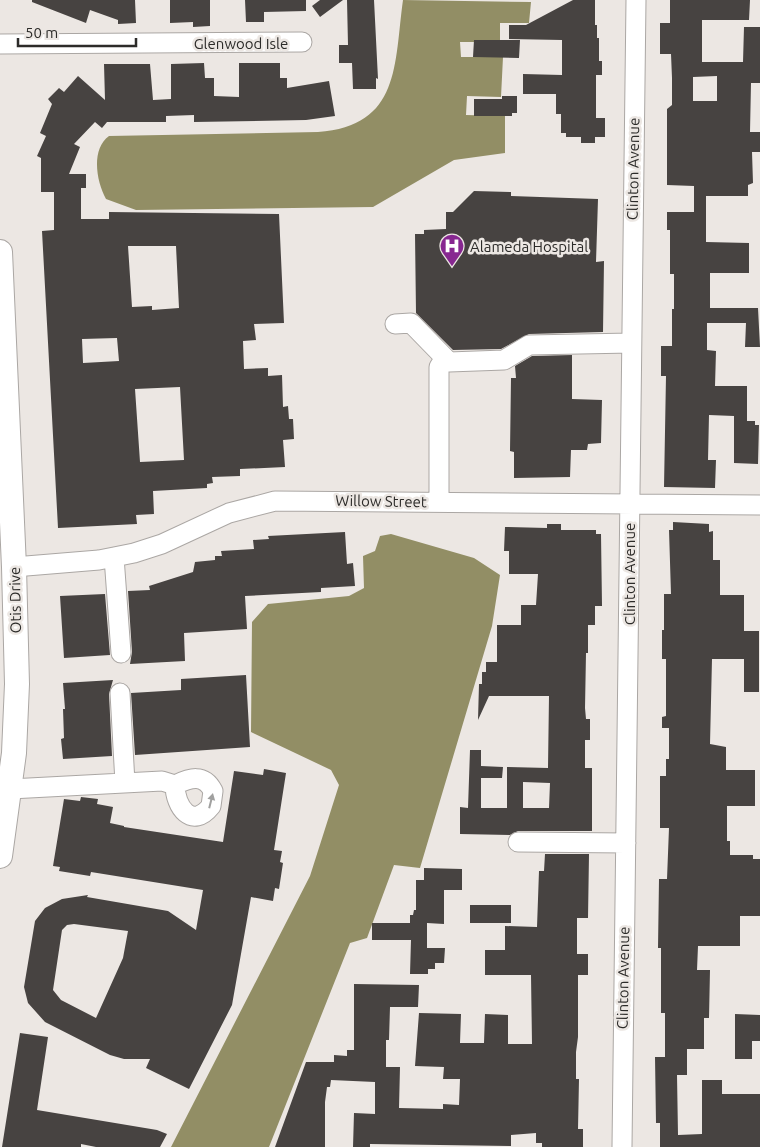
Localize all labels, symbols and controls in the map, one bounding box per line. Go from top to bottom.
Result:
scale bar [18,15,135,47]
text: 50 m [25,24,58,41]
street label: Glenwood Isle [194,35,288,52]
street label: Clinton Avenue [624,118,642,220]
hospital icon: Alameda Hospital [439,233,465,267]
place label: Alameda Hospital [470,238,588,255]
street label: Willow Street [335,492,427,510]
street label: Clinton Avenue [621,523,638,625]
street label: Otis Drive [6,567,24,633]
one-way arrow [207,793,215,808]
street label: Clinton Avenue [614,927,632,1029]

